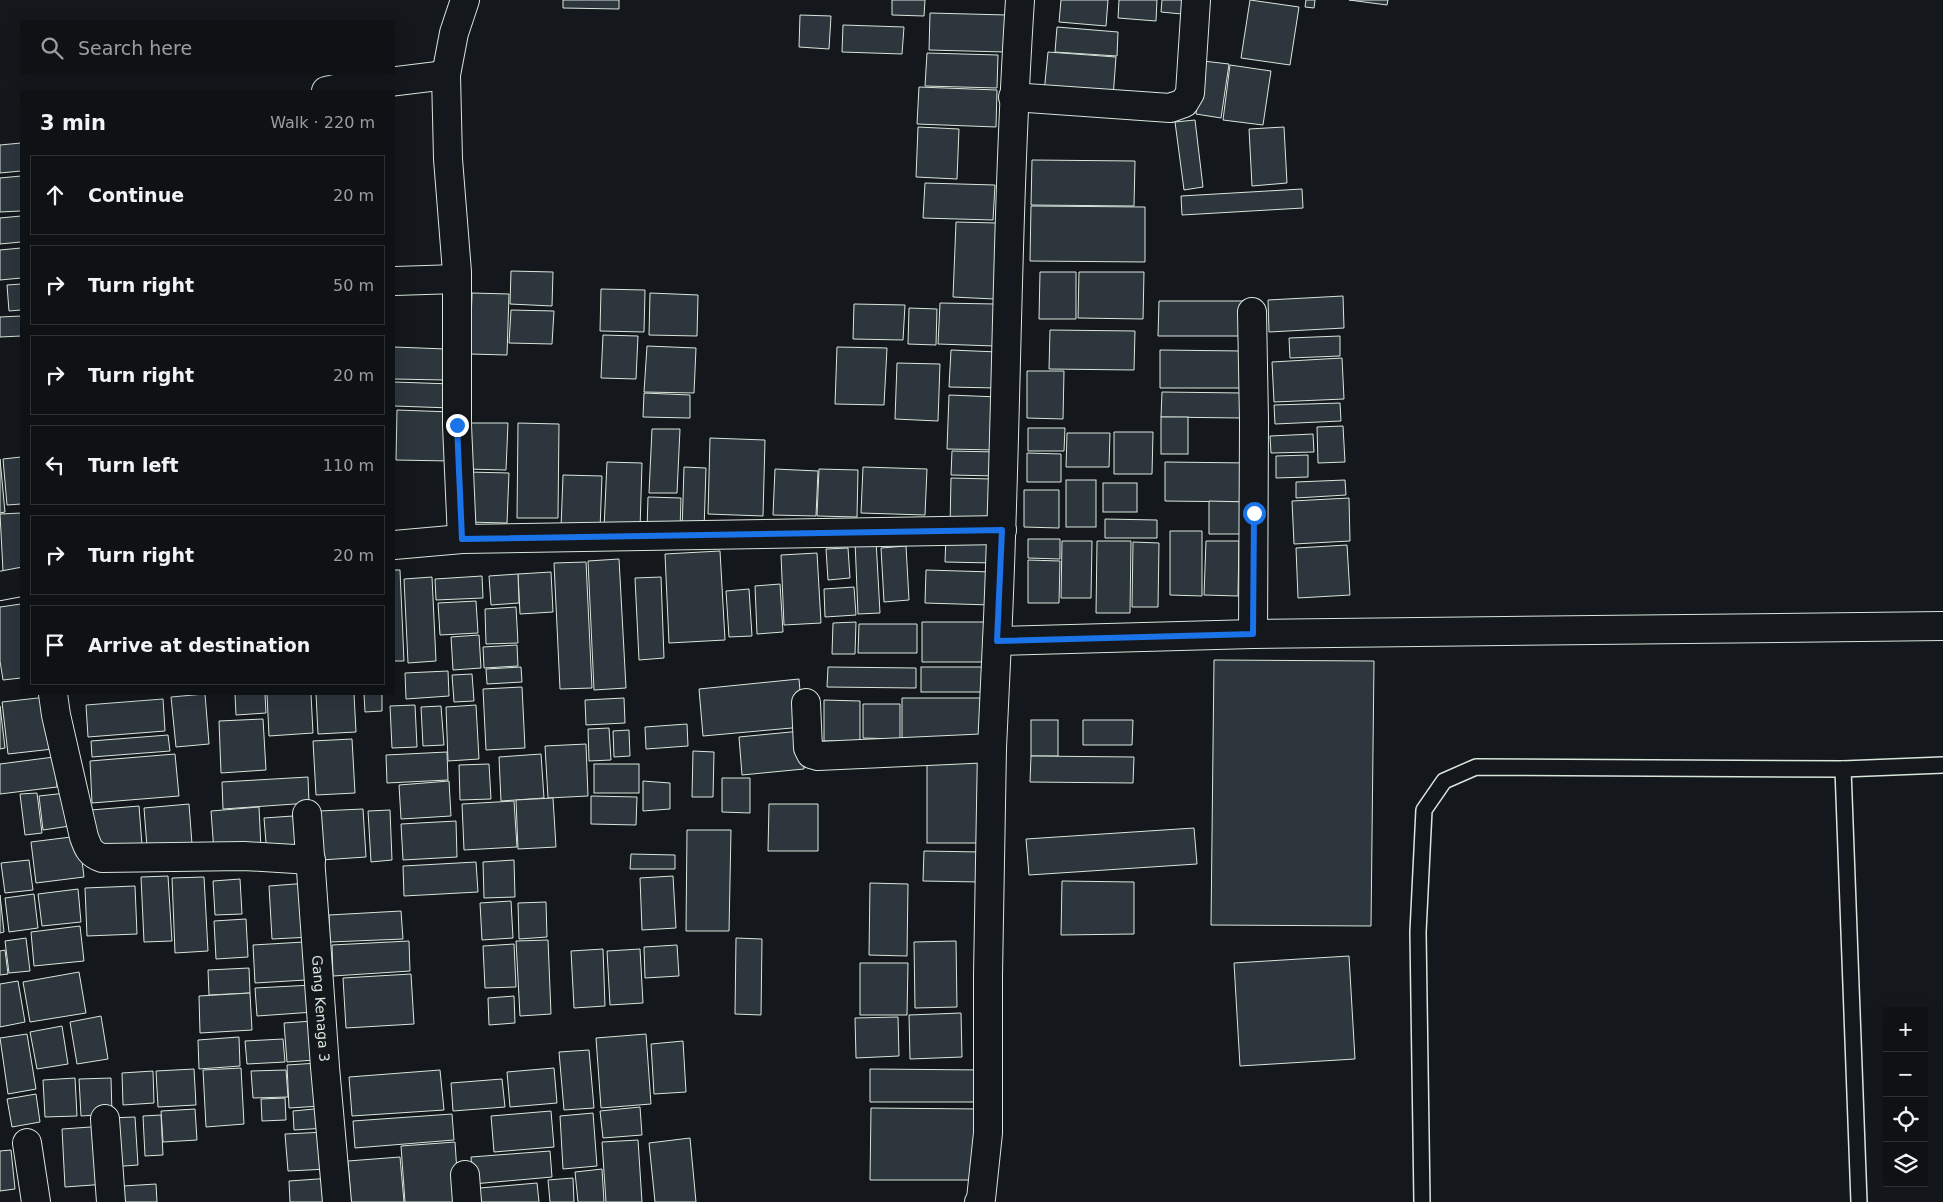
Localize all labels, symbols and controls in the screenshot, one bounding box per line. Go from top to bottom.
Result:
search box [20,20,395,75]
icon: search [38,34,66,62]
text: Search here [78,37,192,59]
text: 3 min [40,111,106,135]
text: Walk · 220 m [270,113,375,132]
icon: ahead [41,181,69,209]
text: Continue [88,184,184,206]
text: 20 m [333,186,374,205]
icon: right [41,271,69,299]
text: Turn right [88,274,194,296]
text: 50 m [333,276,374,295]
icon: right [41,361,69,389]
text: Turn right [88,364,194,386]
text: 20 m [333,366,374,385]
route end [446,414,469,437]
icon: left [41,451,69,479]
text: Turn left [88,454,179,476]
text: 110 m [323,456,374,475]
route start [1243,502,1266,525]
icon: right [41,541,69,569]
text: Turn right [88,544,194,566]
text: 20 m [333,546,374,565]
icon: arrive [41,631,69,659]
text: Arrive at destination [88,634,310,656]
street label: Gang Kenaga 3 [309,955,333,1062]
map controls [1883,1007,1928,1187]
button: + [1883,1007,1928,1052]
button: − [1883,1052,1928,1097]
button: locate [1883,1097,1928,1142]
button: layers [1883,1142,1928,1187]

